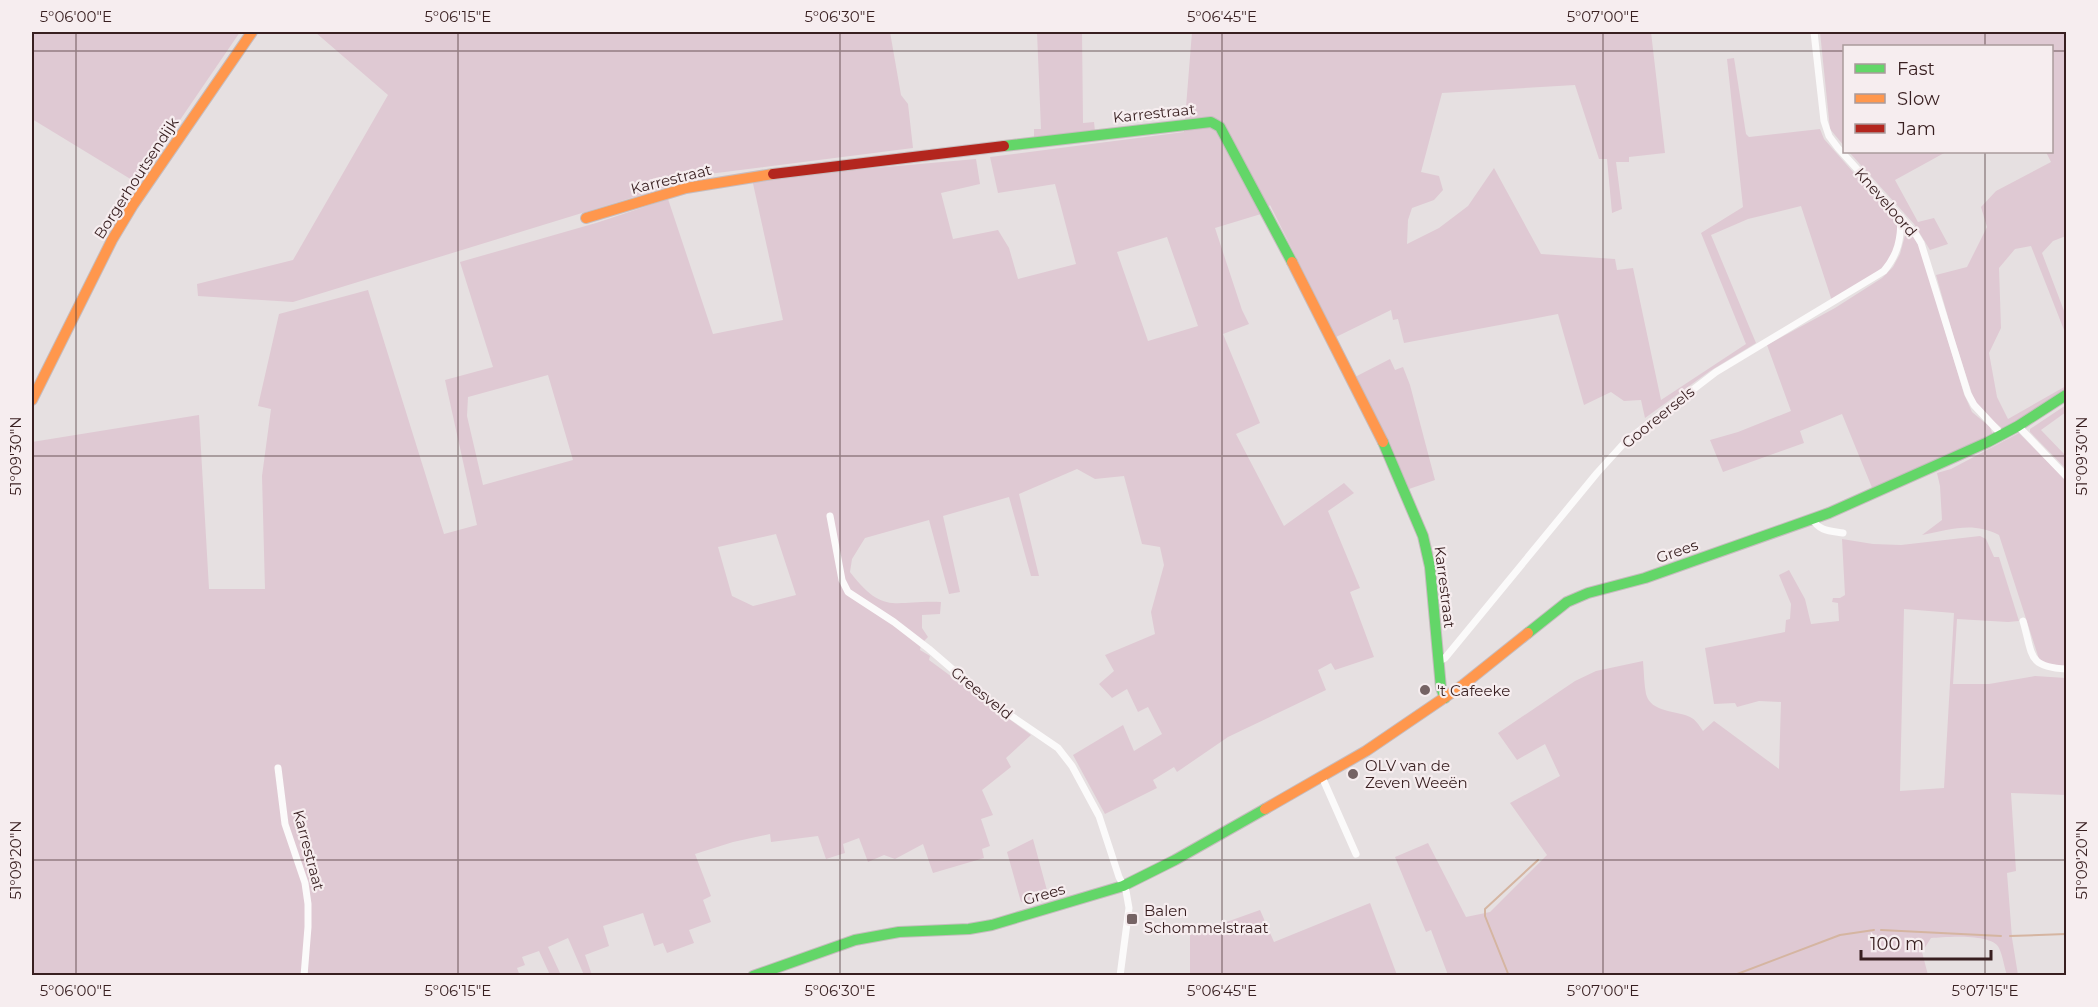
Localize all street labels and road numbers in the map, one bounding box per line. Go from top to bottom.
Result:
street label: Karrestraat [1112,99,1196,127]
street label: Borgerhoutsendijk [90,114,182,242]
street label: Karrestraat [629,160,713,198]
street label: Kneveloord [1851,164,1921,240]
street label: Gooreersels [1618,382,1698,452]
street label: Grees [1654,535,1700,567]
street label: Karrestraat [1431,545,1459,629]
street label: Greesveld [947,662,1017,724]
street label: Karrestraat [289,808,329,892]
street label: Grees [1021,879,1067,909]

